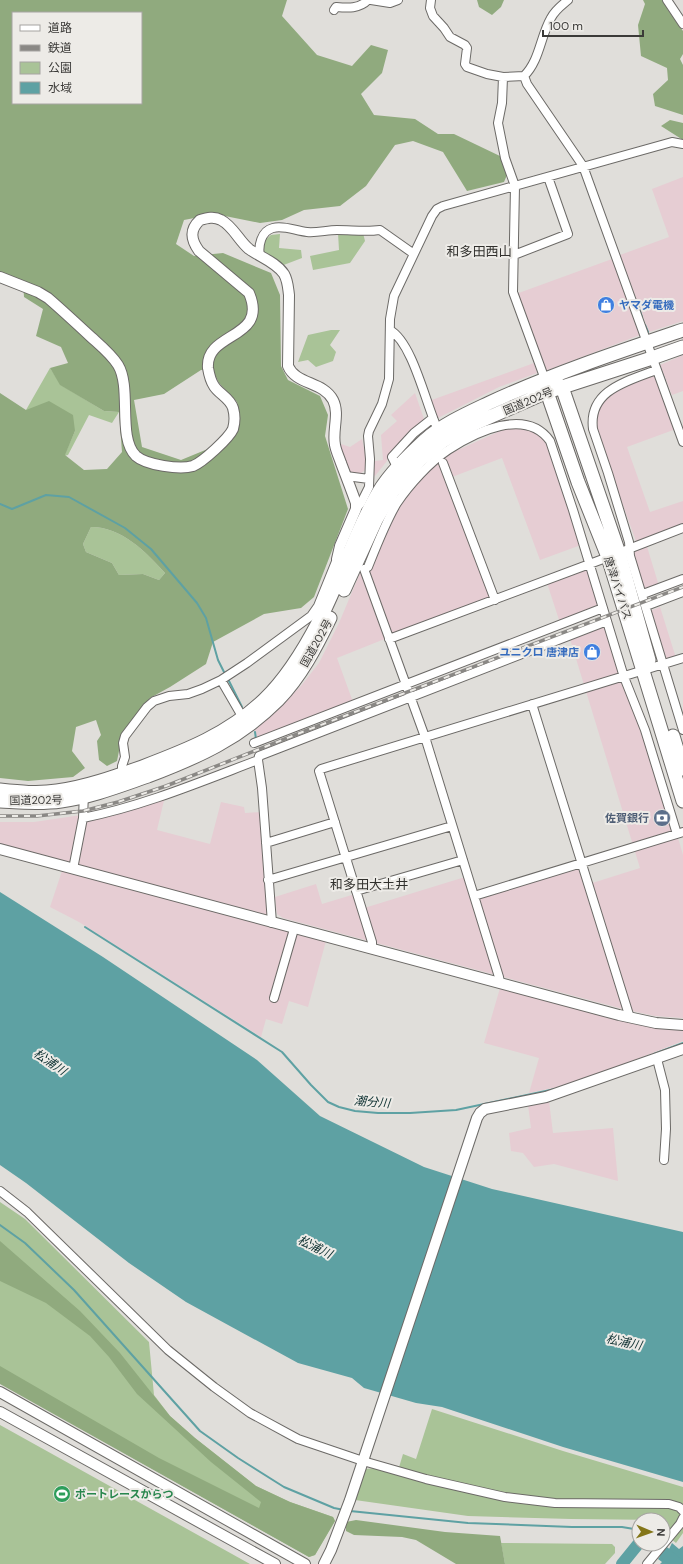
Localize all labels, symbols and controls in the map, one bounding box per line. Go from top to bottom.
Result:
legend [12,12,142,104]
scale bar [543,12,643,38]
text: 100 m [549,18,583,34]
text: 道路 [48,20,72,36]
text: 鉄道 [48,40,72,56]
text: 公園 [48,60,72,76]
text: 水域 [48,80,72,96]
district label: 和多田西山 [446,243,512,260]
shop icon: ヤマダ電機 [596,295,616,315]
place label: ヤマダ電機 [619,298,674,312]
street label: 国道202号 [501,384,555,418]
street label: 唐津バイパス [601,555,635,621]
street label: 国道202号 [297,616,335,670]
shop icon: ユニクロ 唐津店 [582,642,602,662]
place label: ユニクロ 唐津店 [499,645,579,659]
street label: 国道202号 [9,793,63,807]
bank icon: 佐賀銀行 [652,808,672,828]
place label: 佐賀銀行 [605,811,649,825]
district label: 和多田大土井 [330,876,408,893]
water label: 松浦川 [31,1045,71,1080]
water label: 潮分川 [353,1092,393,1112]
water label: 松浦川 [295,1232,336,1263]
water label: 松浦川 [605,1330,645,1354]
sports icon: ボートレースからつ [52,1484,72,1504]
place label: ボートレースからつ [75,1487,173,1501]
north arrow [631,1512,671,1552]
text: N [654,1528,668,1537]

